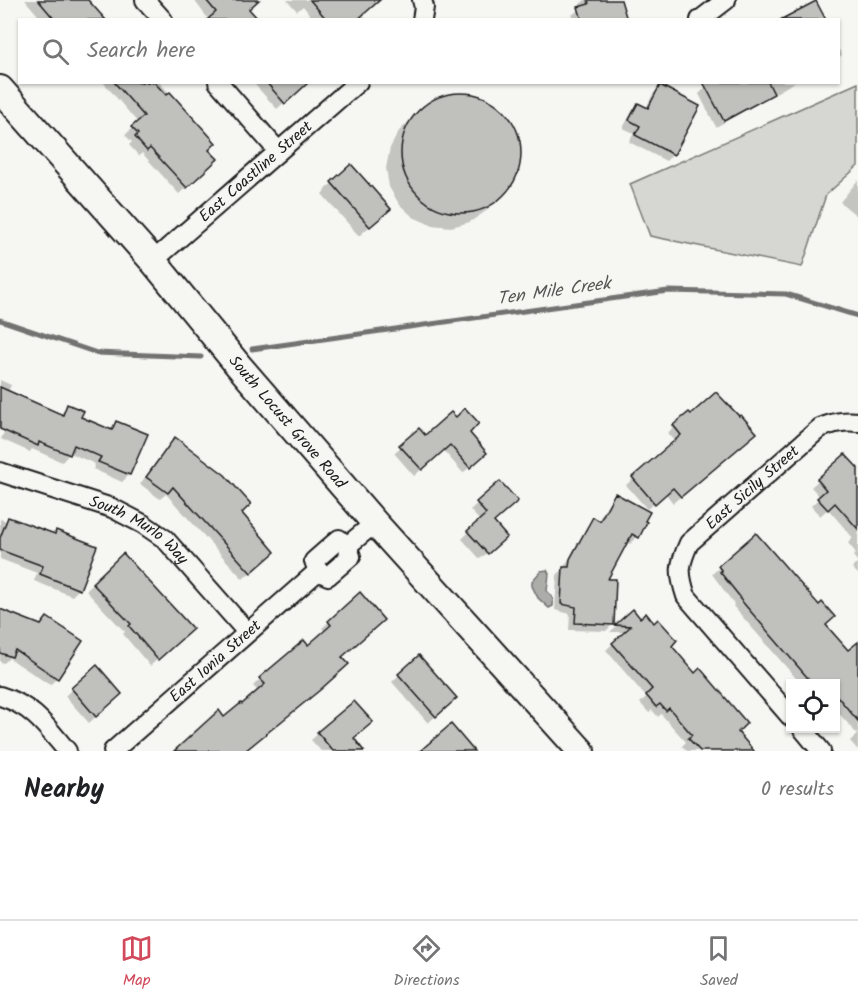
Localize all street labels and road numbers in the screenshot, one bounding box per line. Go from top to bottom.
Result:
street label: East Coastline Street [193,114,319,228]
street label: South Locust Grove Road [222,350,353,495]
street label: East Sicily Street [700,439,805,536]
street label: South Murlo Way [86,489,195,571]
street label: East Ionia Street [164,613,267,709]

